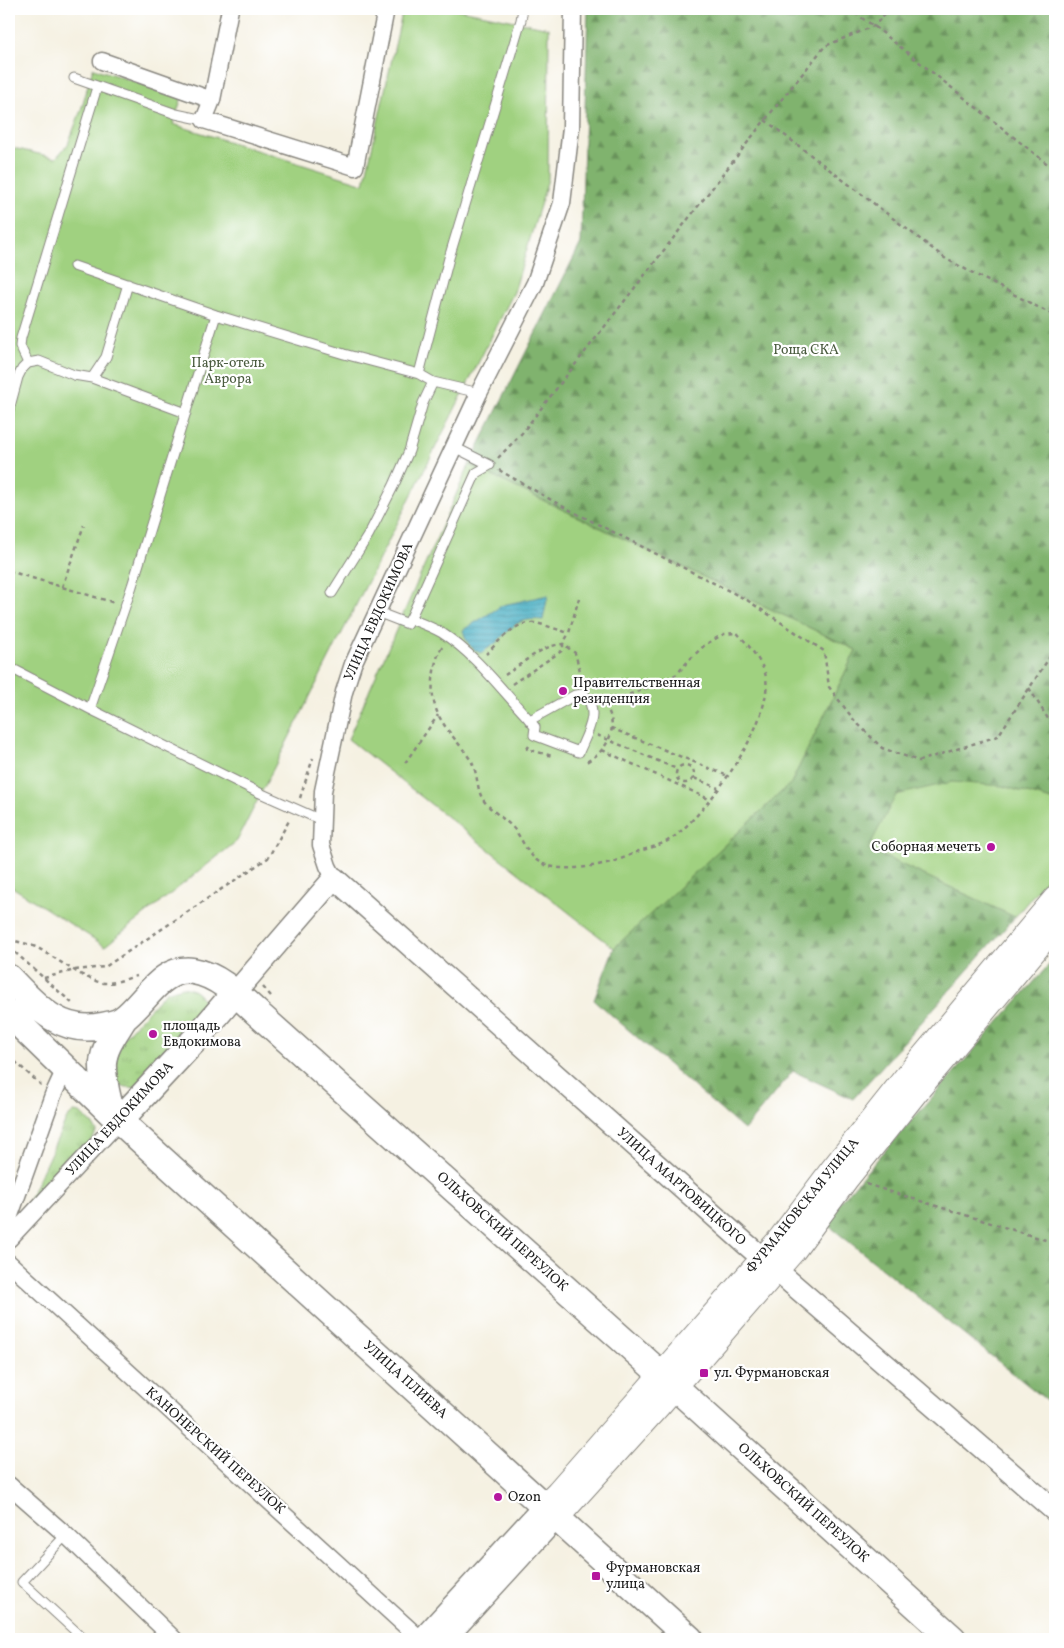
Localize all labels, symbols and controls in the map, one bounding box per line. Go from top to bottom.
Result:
park label: Роща СКА [773,341,839,360]
park label: Парк-отель Аврора [191,354,265,389]
street label: УЛИЦА ЕВДОКИМОВА [340,540,418,684]
place label: Правительственная резиденция [573,674,700,709]
marker: Правительственная резиденция [557,685,569,697]
place label: Соборная мечеть [872,838,981,857]
marker: Соборная мечеть [985,841,997,853]
place label: площадь Евдокимова [163,1017,241,1052]
marker: площадь Евдокимова [147,1028,159,1040]
street label: УЛИЦА ЕВДОКИМОВА [62,1058,178,1180]
street label: УЛИЦА МАРТОВИЦКОГО [612,1124,750,1250]
street label: ФУРМАНОВСКАЯ УЛИЦА [742,1134,864,1278]
street label: ОЛЬХОВСКИЙ ПЕРЕУЛОК [432,1167,573,1296]
street label: УЛИЦА ПЛИЕВА [358,1337,452,1423]
place label: ул. Фурмановская [714,1364,829,1383]
marker: ул. Фурмановская [698,1367,710,1379]
street label: КАНОНЕРСКИЙ ПЕРЕУЛОК [141,1382,290,1519]
street label: ОЛЬХОВСКИЙ ПЕРЕУЛОК [733,1438,874,1567]
place label: Ozon [508,1488,541,1507]
marker: Ozon [492,1491,504,1503]
place label: Фурмановская улица [606,1559,700,1594]
marker: Фурмановская улица [590,1570,602,1582]

